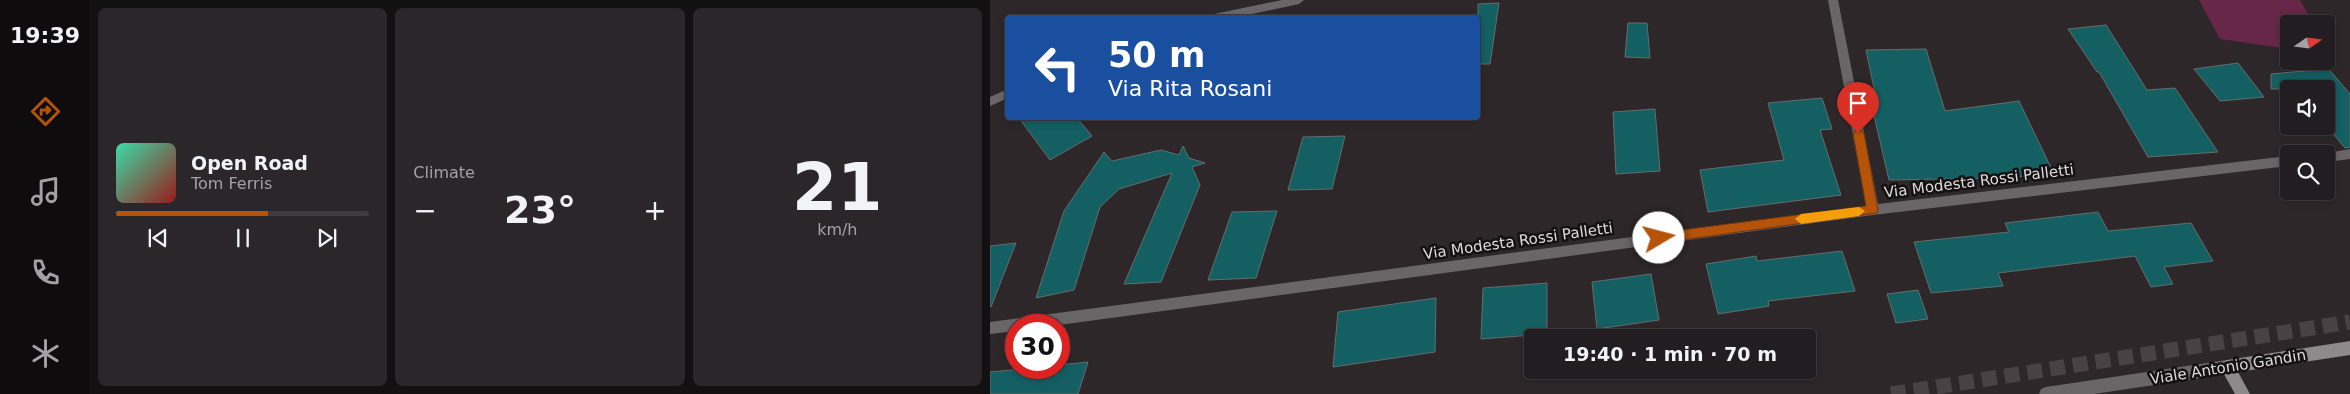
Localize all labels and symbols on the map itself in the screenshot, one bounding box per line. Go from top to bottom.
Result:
north arrow [2280,15,2335,70]
pin [1837,82,1879,133]
street label: Via Modesta Rossi Palletti [1883,160,2075,202]
position arrow [1632,211,1684,263]
street label: Via Modesta Rossi Palletti [1422,219,1614,263]
speed limit sign: 30 [1005,314,1070,379]
street label: Viale Antonio Gandin [2149,346,2307,388]

